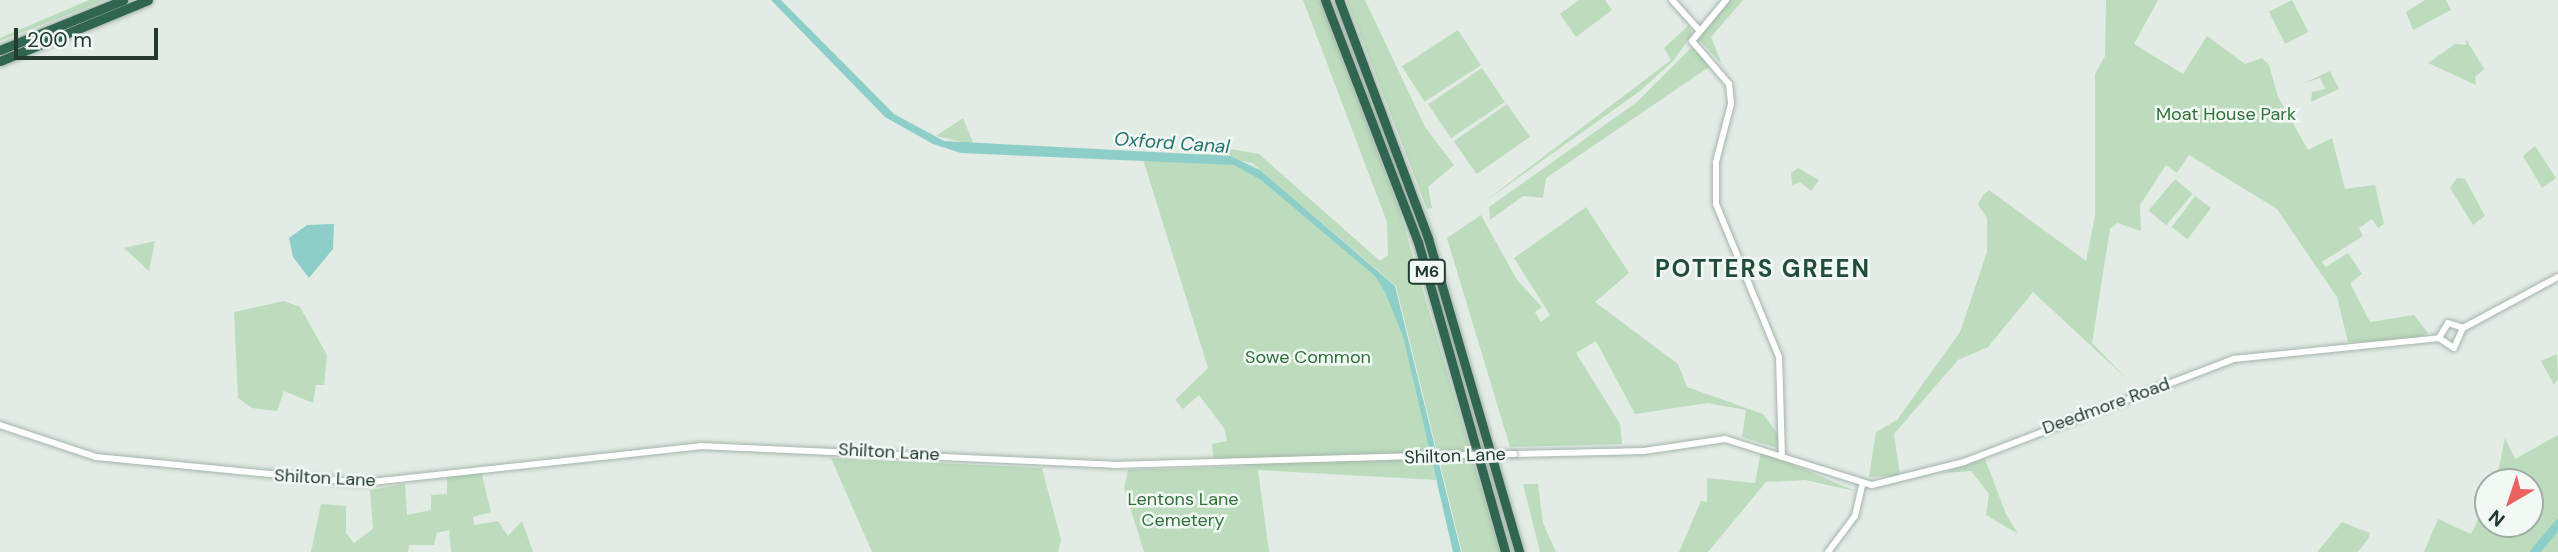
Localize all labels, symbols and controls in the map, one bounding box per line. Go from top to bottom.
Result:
scale bar [18,14,161,58]
text: 200 m [27,26,92,54]
park label: Moat House Park [2156,103,2296,125]
water label: Oxford Canal [1113,128,1231,158]
district label: POTTERS GREEN [1657,255,1869,283]
road number: M6 [1408,260,1446,284]
park label: Sowe Common [1245,346,1371,368]
street label: Deedmore Road [2039,373,2173,439]
street label: Shilton Lane [838,439,940,465]
street label: Shilton Lane [1404,443,1506,469]
street label: Shilton Lane [274,465,376,491]
north arrow [2474,468,2544,538]
park label: Lentons Lane Cemetery [1127,489,1239,532]
text: N [2483,504,2510,532]

